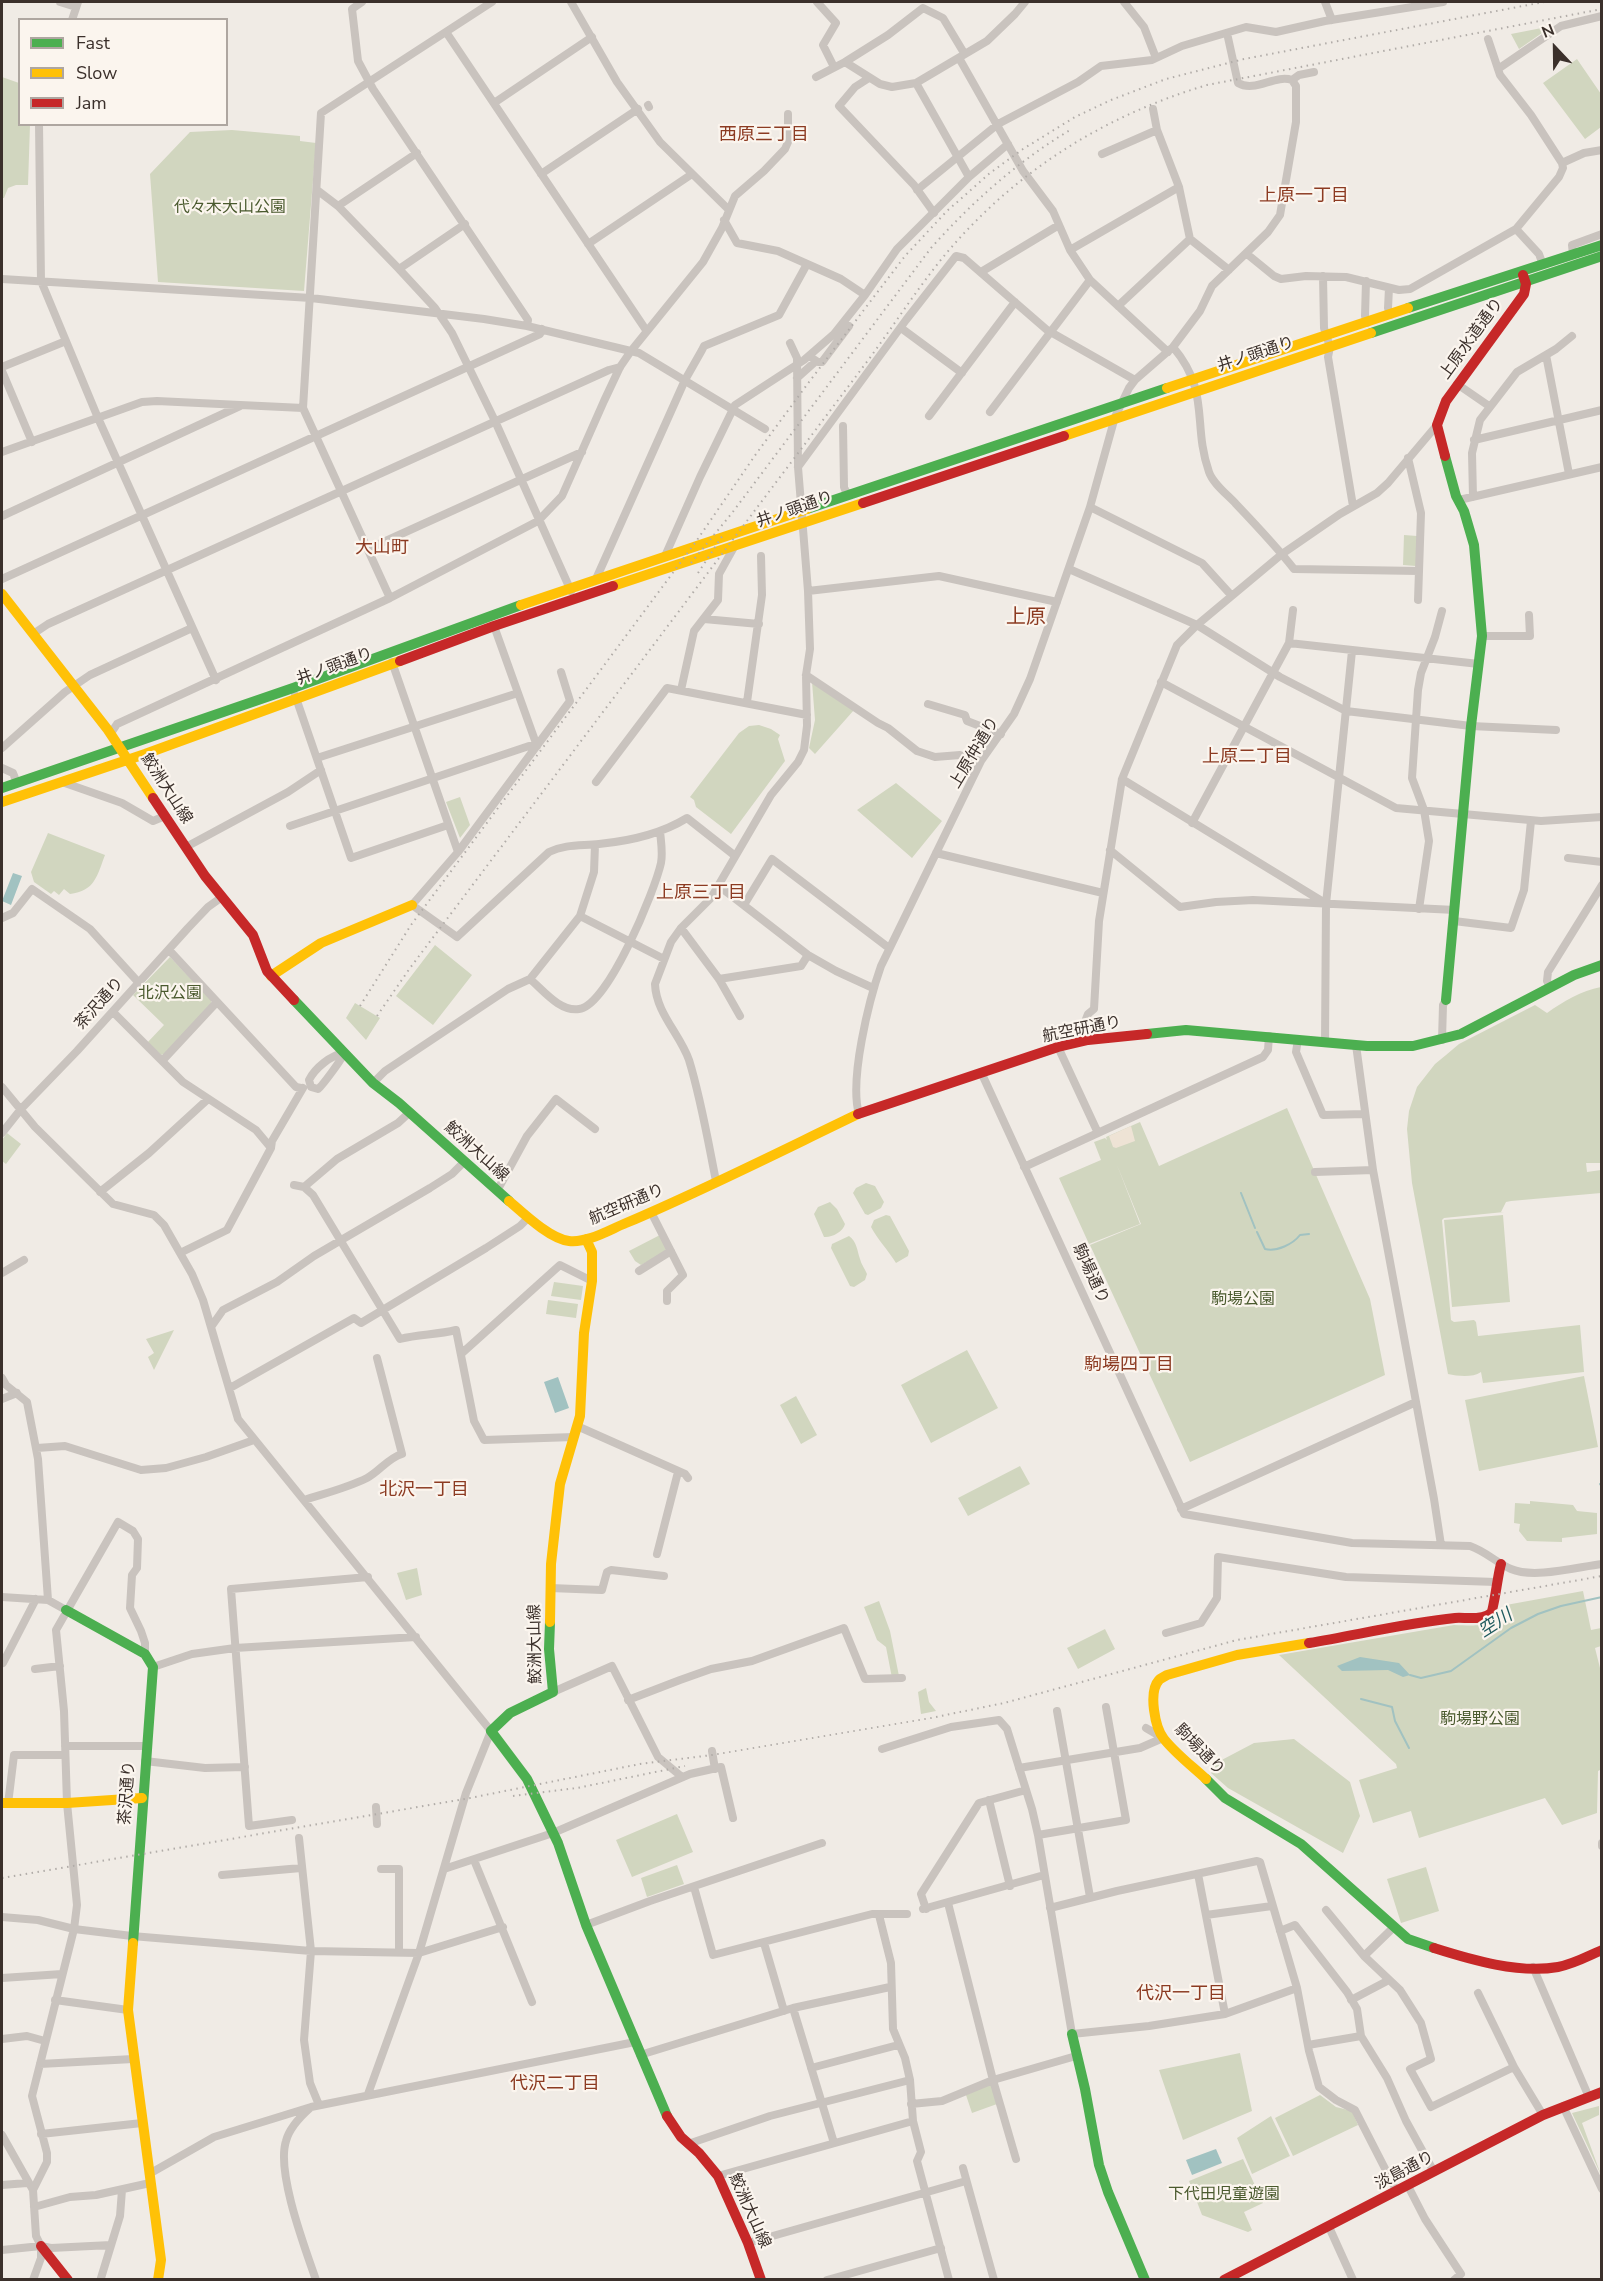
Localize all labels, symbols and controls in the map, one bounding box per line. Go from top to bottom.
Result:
legend [18,18,228,126]
north arrow [1525,18,1585,78]
text: N [1539,19,1558,44]
text: Fast [76,31,110,55]
text: Slow [76,61,117,85]
text: Jam [76,91,107,115]
district label: 西原三丁目 [719,125,809,147]
district label: 上原一丁目 [1259,186,1349,208]
park label: 代々木大山公園 [174,198,286,218]
street label: 上原水道通り [1436,295,1508,383]
street label: 井ノ頭通り [1215,334,1297,376]
street label: 井ノ頭通り [754,488,836,532]
district label: 大山町 [355,538,409,560]
district label: 上原 [1006,606,1046,630]
street label: 井ノ頭通り [294,644,376,690]
street label: 上原仲通り [946,714,1004,792]
district label: 上原二丁目 [1202,747,1292,769]
street label: 鮫洲大山線 [136,750,196,828]
district label: 上原三丁目 [656,883,746,905]
street label: 茶沢通り [71,974,129,1034]
park label: 北沢公園 [138,984,202,1004]
street label: 航空研通り [1041,1013,1123,1047]
street label: 鮫洲大山線 [440,1118,512,1186]
street label: 航空研通り [586,1181,668,1229]
street label: 駒場通り [1068,1241,1112,1307]
park label: 駒場公園 [1211,1290,1275,1310]
district label: 駒場四丁目 [1084,1355,1174,1377]
district label: 北沢一丁目 [379,1480,469,1502]
street label: 鮫洲大山線 [526,1604,546,1684]
water label: 空川 [1475,1605,1517,1643]
park label: 駒場野公園 [1440,1710,1520,1730]
street label: 駒場通り [1170,1720,1228,1780]
street label: 茶沢通り [116,1760,140,1826]
district label: 代沢一丁目 [1136,1984,1226,2006]
district label: 代沢二丁目 [510,2074,600,2096]
street label: 淡島通り [1372,2148,1438,2194]
street label: 鮫洲大山線 [724,2171,774,2251]
park label: 下代田児童遊園 [1168,2185,1280,2205]

